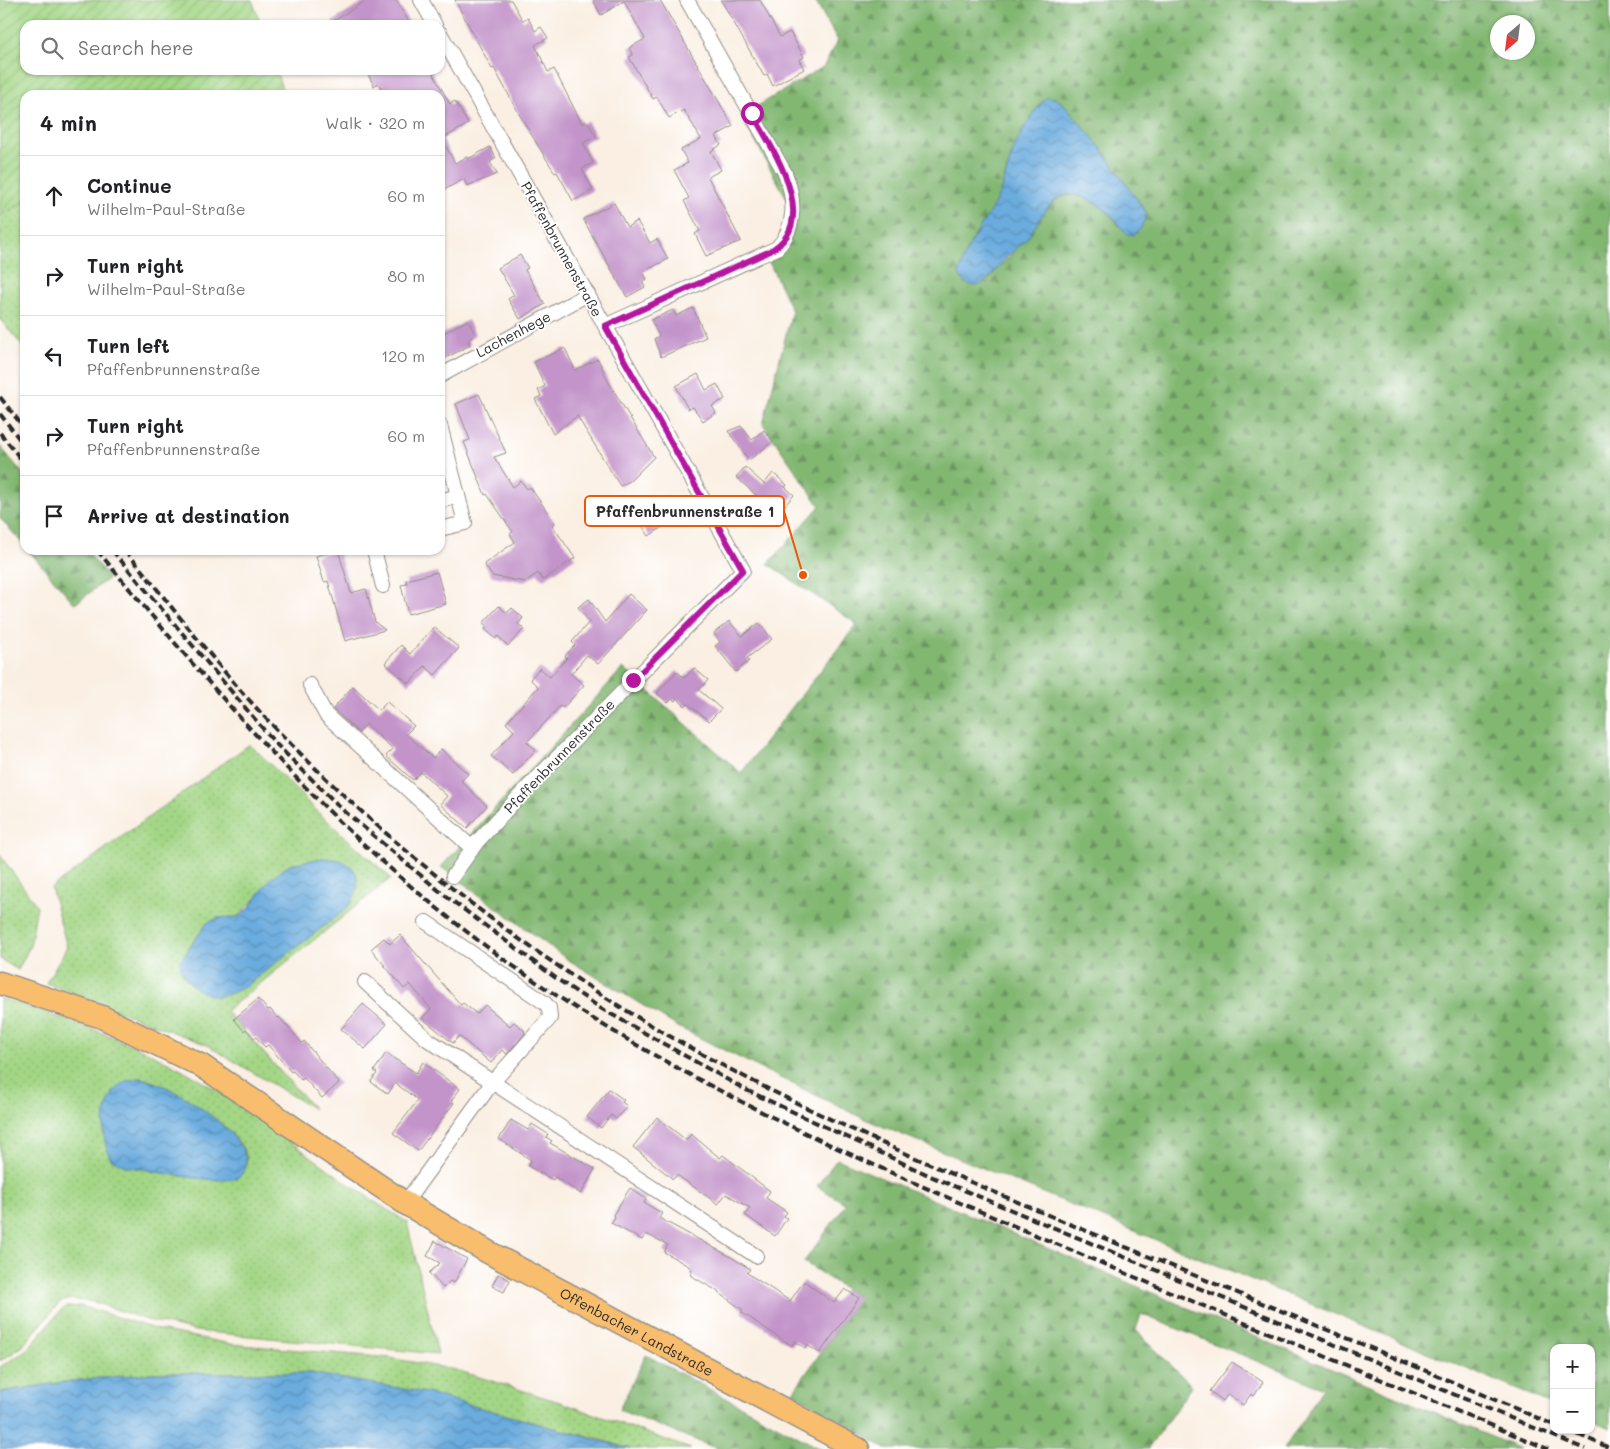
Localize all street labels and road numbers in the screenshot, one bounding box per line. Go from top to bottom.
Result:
street label: Pfaffenbrunnenstraße [517,178,607,320]
street label: Lachenhege [472,306,554,362]
street label: Pfaffenbrunnenstraße [499,695,619,817]
street label: Offenbacher Landstraße [557,1283,717,1380]

